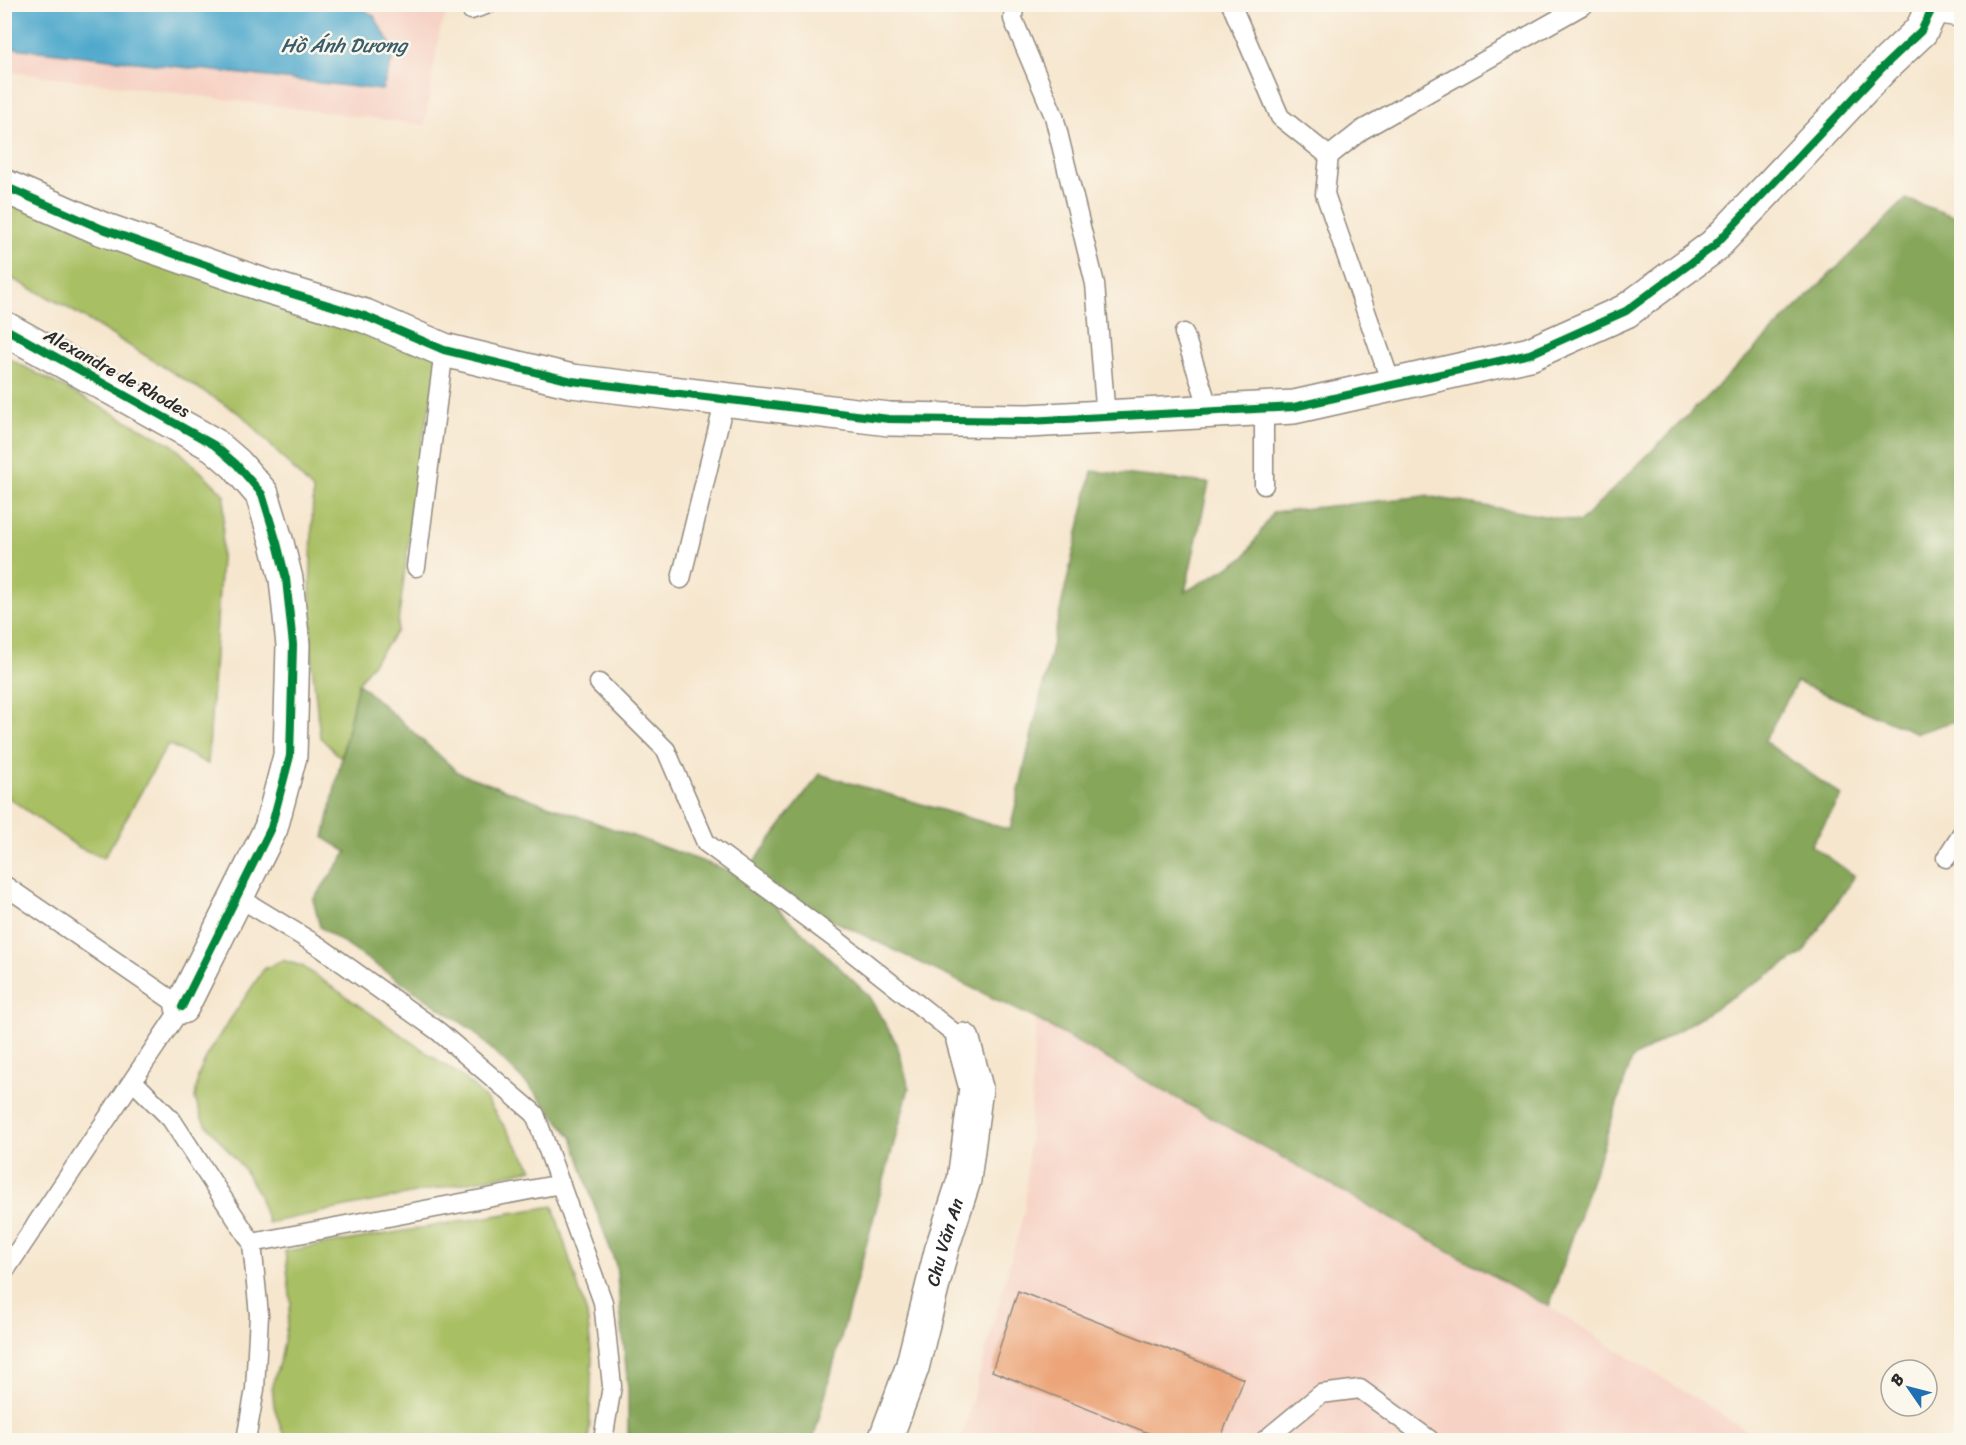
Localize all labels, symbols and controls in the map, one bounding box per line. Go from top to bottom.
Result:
water label: Hồ Ánh Dương [281,28,409,63]
street label: Alexandre de Rhodes [37,319,197,427]
street label: Chu Văn An [917,1194,973,1290]
north arrow [1879,1358,1939,1418]
text: B [1882,1366,1912,1392]

